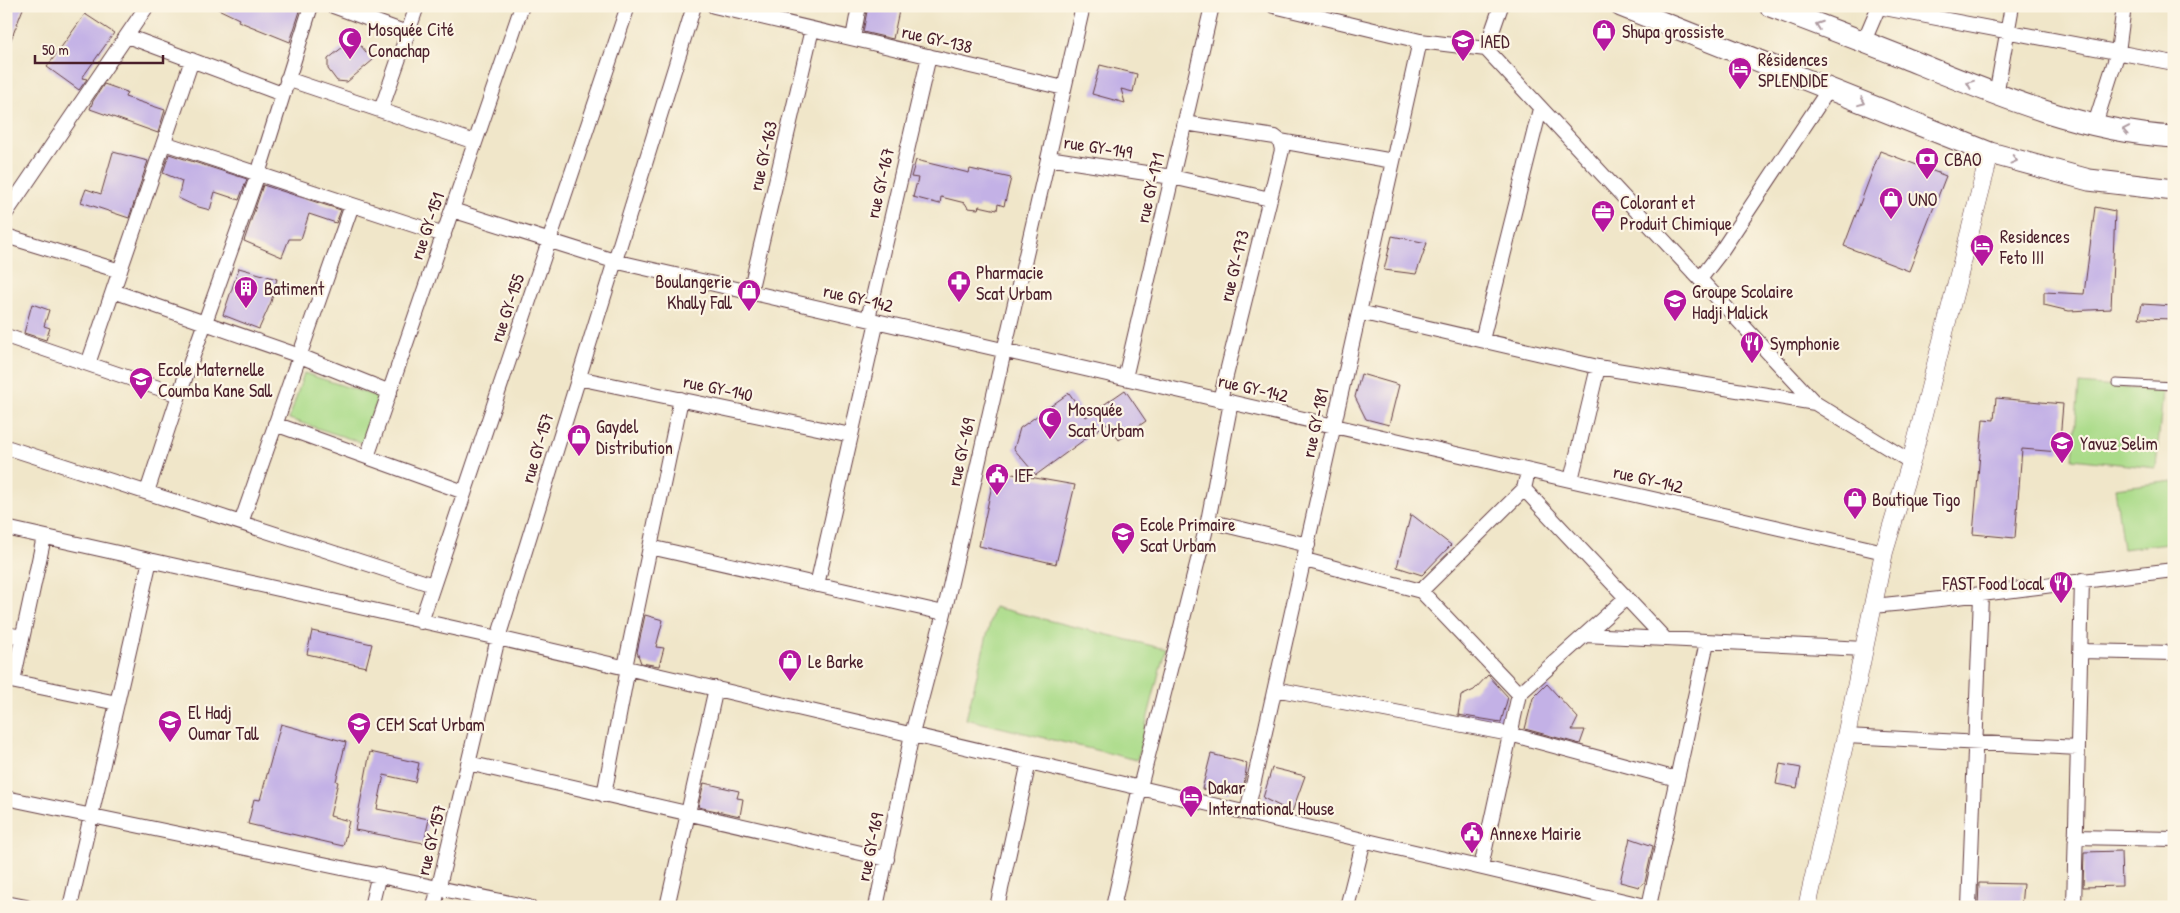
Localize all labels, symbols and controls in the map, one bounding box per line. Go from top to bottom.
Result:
place label: Mosquée Cité Conachap [368,17,454,63]
shop icon: Shupa grossiste [1591,18,1617,52]
street label: rue GY-138 [899,19,975,59]
place label: Shupa grossiste [1622,19,1724,44]
one-way arrow [1815,21,1824,31]
mosque icon: Mosquée Cité Conachap [337,26,363,60]
school or university icon: IAED [1450,28,1476,62]
place label: IAED [1480,29,1510,54]
scale bar [35,32,162,64]
text: 50 m [42,39,69,60]
place label: Résidences SPLENDIDE [1758,47,1828,93]
hotel icon: Résidences SPLENDIDE [1727,56,1753,90]
one-way arrow [1966,80,1975,91]
one-way arrow [1857,96,1866,106]
street label: rue GY-163 [743,119,783,193]
one-way arrow [2121,126,2130,136]
street label: rue GY-149 [1062,129,1135,165]
street label: rue GY-167 [860,145,900,221]
bank icon: CBAO [1914,146,1940,180]
place label: CBAO [1944,147,1982,172]
street label: rue GY-171 [1130,150,1170,226]
one-way arrow [2009,154,2017,164]
shop icon: UNO [1878,186,1904,220]
place label: UNO [1908,187,1937,212]
street label: rue GY-151 [404,189,450,263]
place label: Colorant et Produit Chimique [1620,190,1732,236]
office icon: Colorant et Produit Chimique [1590,199,1616,233]
place label: Residences Feto III [1999,224,2070,270]
street label: rue GY-173 [1213,228,1255,304]
hotel icon: Residences Feto III [1969,233,1995,267]
place label: Pharmacie Scat Urbam [976,260,1052,306]
place label: Boulangerie Khally Fall [655,269,732,315]
pharmacy icon: Pharmacie Scat Urbam [946,269,972,303]
street label: rue GY-155 [484,270,531,346]
building icon: Batiment [233,275,259,309]
place label: Batiment [264,276,325,301]
shop icon: Boulangerie Khally Fall [736,278,762,312]
street label: rue GY-142 [821,278,896,318]
place label: Groupe Scolaire Hadji Malick [1692,279,1794,325]
school or university icon: Groupe Scolaire Hadji Malick [1662,288,1688,322]
restaurant icon: Symphonie [1739,330,1765,364]
place label: Symphonie [1770,331,1840,356]
place label: Ecole Maternelle Coumba Kane Sall [158,357,272,403]
school or university icon: Ecole Maternelle Coumba Kane Sall [128,366,154,400]
street label: rue GY-140 [681,368,755,408]
street label: rue GY-142 [1216,368,1291,408]
street label: rue GY-181 [1295,386,1335,460]
place label: Mosquée Scat Urbam [1068,397,1144,443]
mosque icon: Mosquée Scat Urbam [1037,406,1063,440]
street label: rue GY-157 [514,410,560,486]
place label: Gaydel Distribution [596,414,673,460]
street label: rue GY-169 [941,415,981,489]
shop icon: Gaydel Distribution [566,423,592,457]
school or university icon: Yavuz Selim [2049,430,2075,464]
place label: Yavuz Selim [2080,431,2158,456]
street label: rue GY-142 [1611,459,1686,499]
public building icon: IEF [984,462,1010,496]
place label: IEF [1014,463,1034,488]
shop icon: Boutique Tigo [1842,486,1868,520]
place label: Boutique Tigo [1872,487,1960,512]
place label: Ecole Primaire Scat Urbam [1140,512,1235,558]
school or university icon: Ecole Primaire Scat Urbam [1110,521,1136,555]
restaurant icon: FAST Food Local [2048,570,2074,604]
place label: FAST Food Local [1941,571,2044,596]
shop icon: Le Barke [777,648,803,682]
place label: Le Barke [808,649,864,674]
place label: El Hadj Oumar Tall [188,700,259,746]
school or university icon: El Hadj Oumar Tall [157,709,183,743]
school or university icon: CEM Scat Urbam [346,711,372,745]
place label: CEM Scat Urbam [376,712,485,737]
place label: Dakar International House [1208,775,1334,821]
hotel icon: Dakar International House [1178,784,1204,818]
street label: rue GY-157 [410,802,452,878]
street label: rue GY-169 [851,810,890,884]
public building icon: Annexe Mairie [1459,820,1485,854]
place label: Annexe Mairie [1490,821,1582,846]

